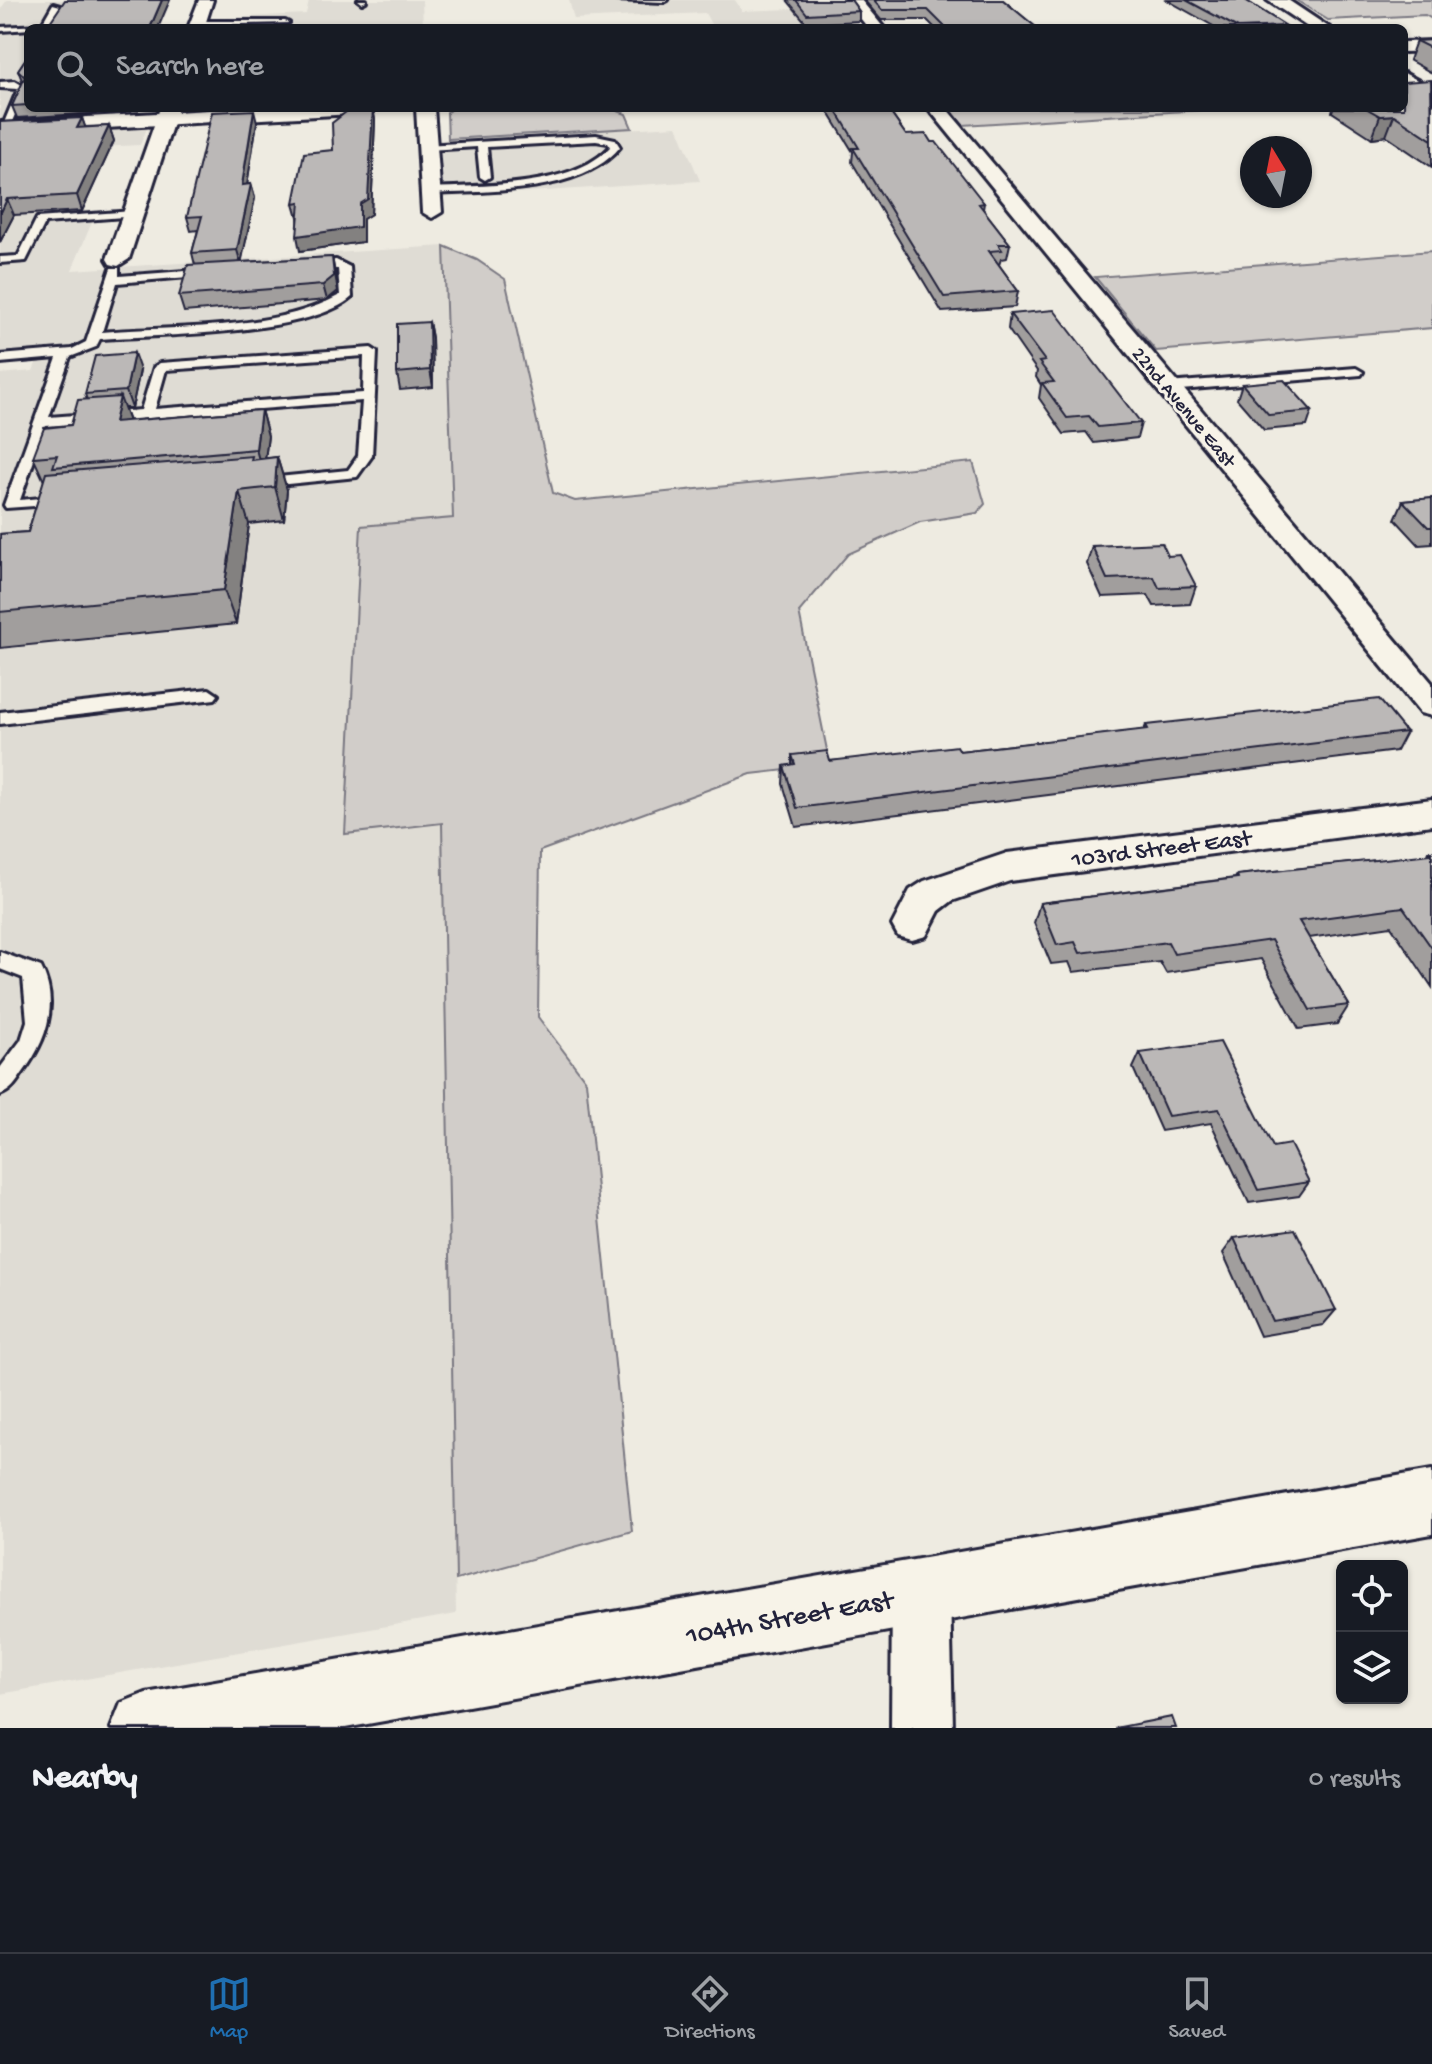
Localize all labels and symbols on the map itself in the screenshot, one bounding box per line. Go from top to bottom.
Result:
north arrow [1240,136,1312,208]
street label: 22nd Avenue East [1125,344,1240,474]
street label: 103rd Street East [1069,825,1255,876]
street label: 104th Street East [683,1585,898,1654]

